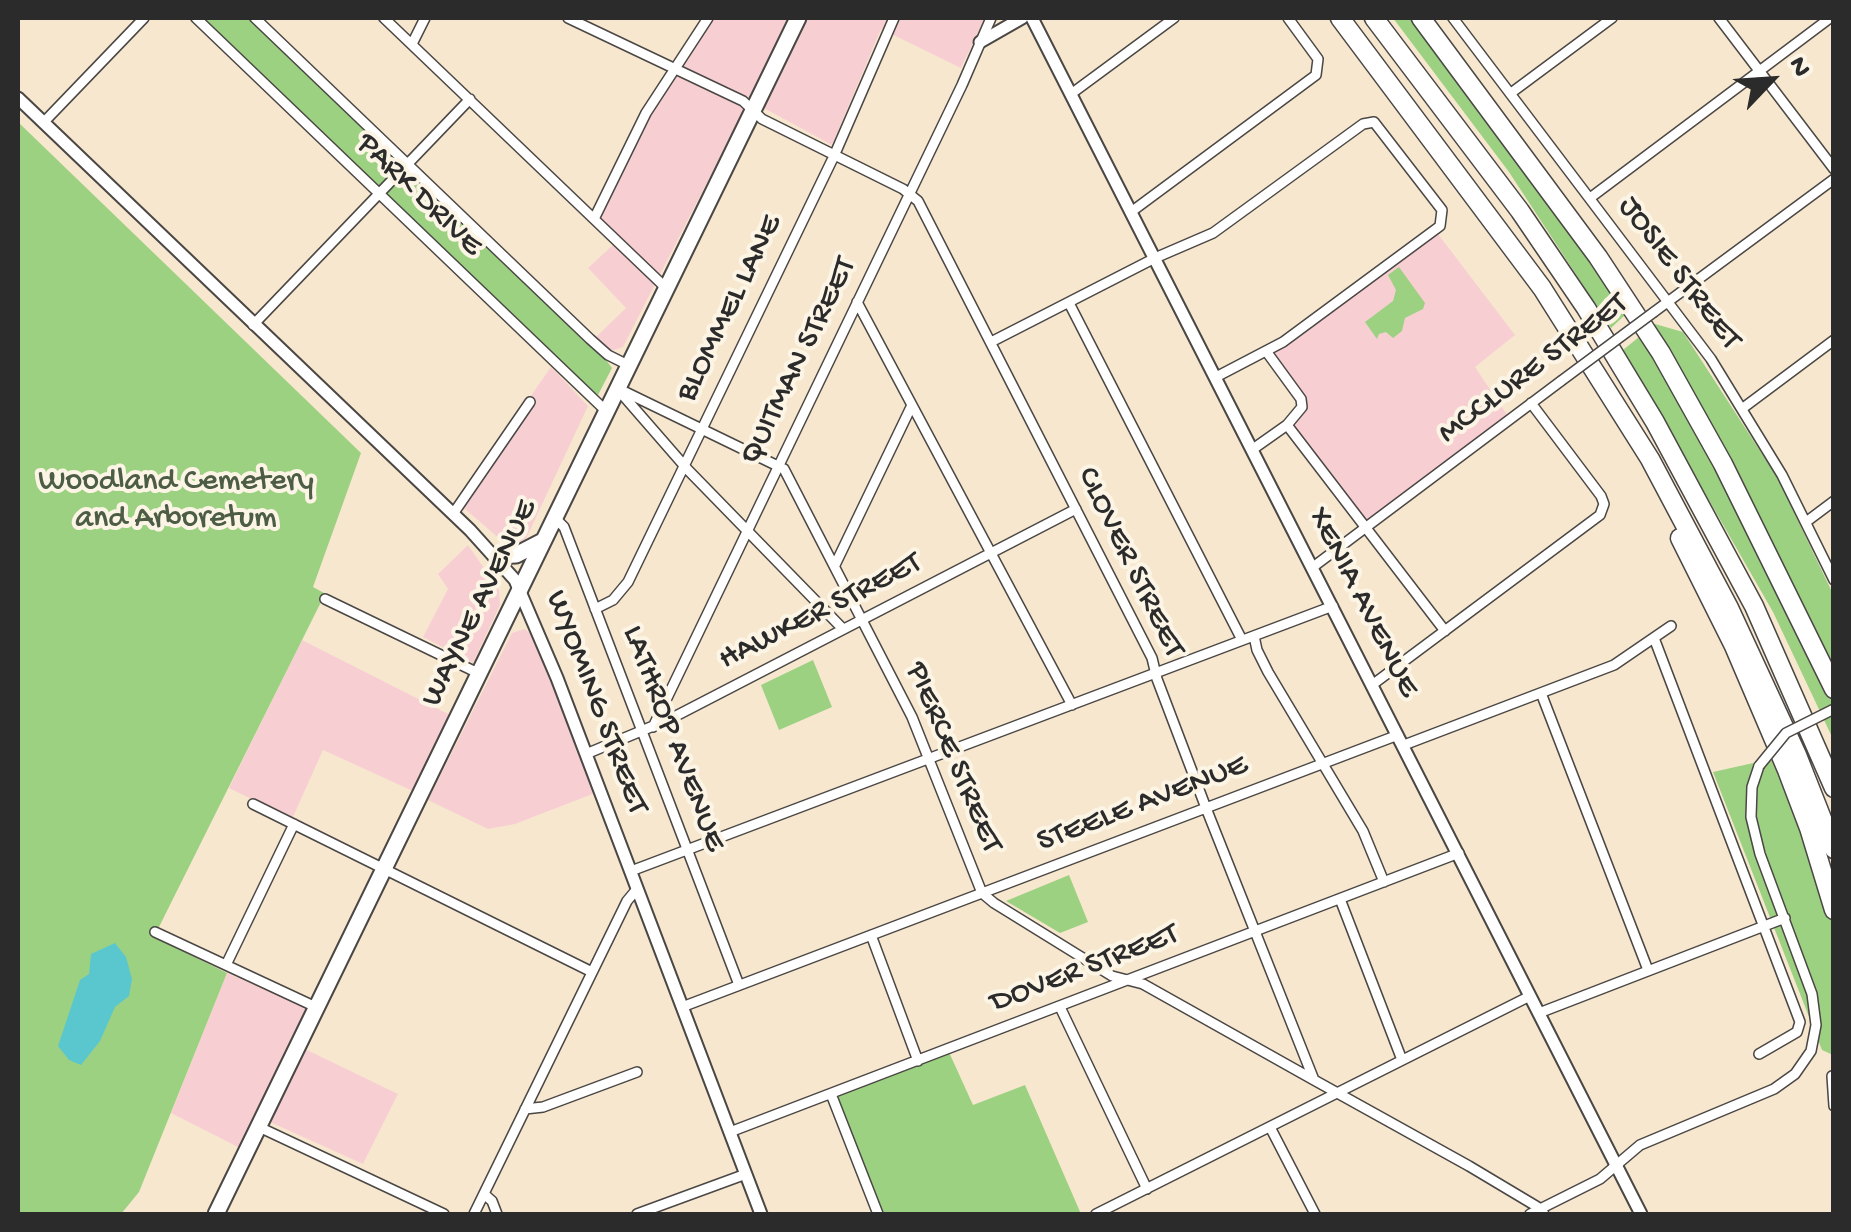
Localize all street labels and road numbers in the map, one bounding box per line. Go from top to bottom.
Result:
street label: PARK DRIVE [347,126,489,266]
street label: JOSIE STREET [1608,190,1748,358]
street label: BLOMMEL LANE [669,210,793,408]
street label: QUITMAN STREET [733,252,867,472]
street label: MCCLURE STREET [1432,286,1636,454]
street label: CLOVER STREET [1066,462,1192,664]
street label: WAYNE AVENUE [414,494,548,714]
street label: XENIA AVENUE [1298,502,1426,704]
street label: HAWKER STREET [713,545,929,681]
street label: WYOMING STREET [535,586,655,820]
street label: LATHROP AVENUE [611,621,733,857]
street label: PIERCE STREET [895,657,1009,859]
street label: STEELE AVENUE [1032,747,1254,863]
street label: DOVER STREET [986,917,1184,1023]

